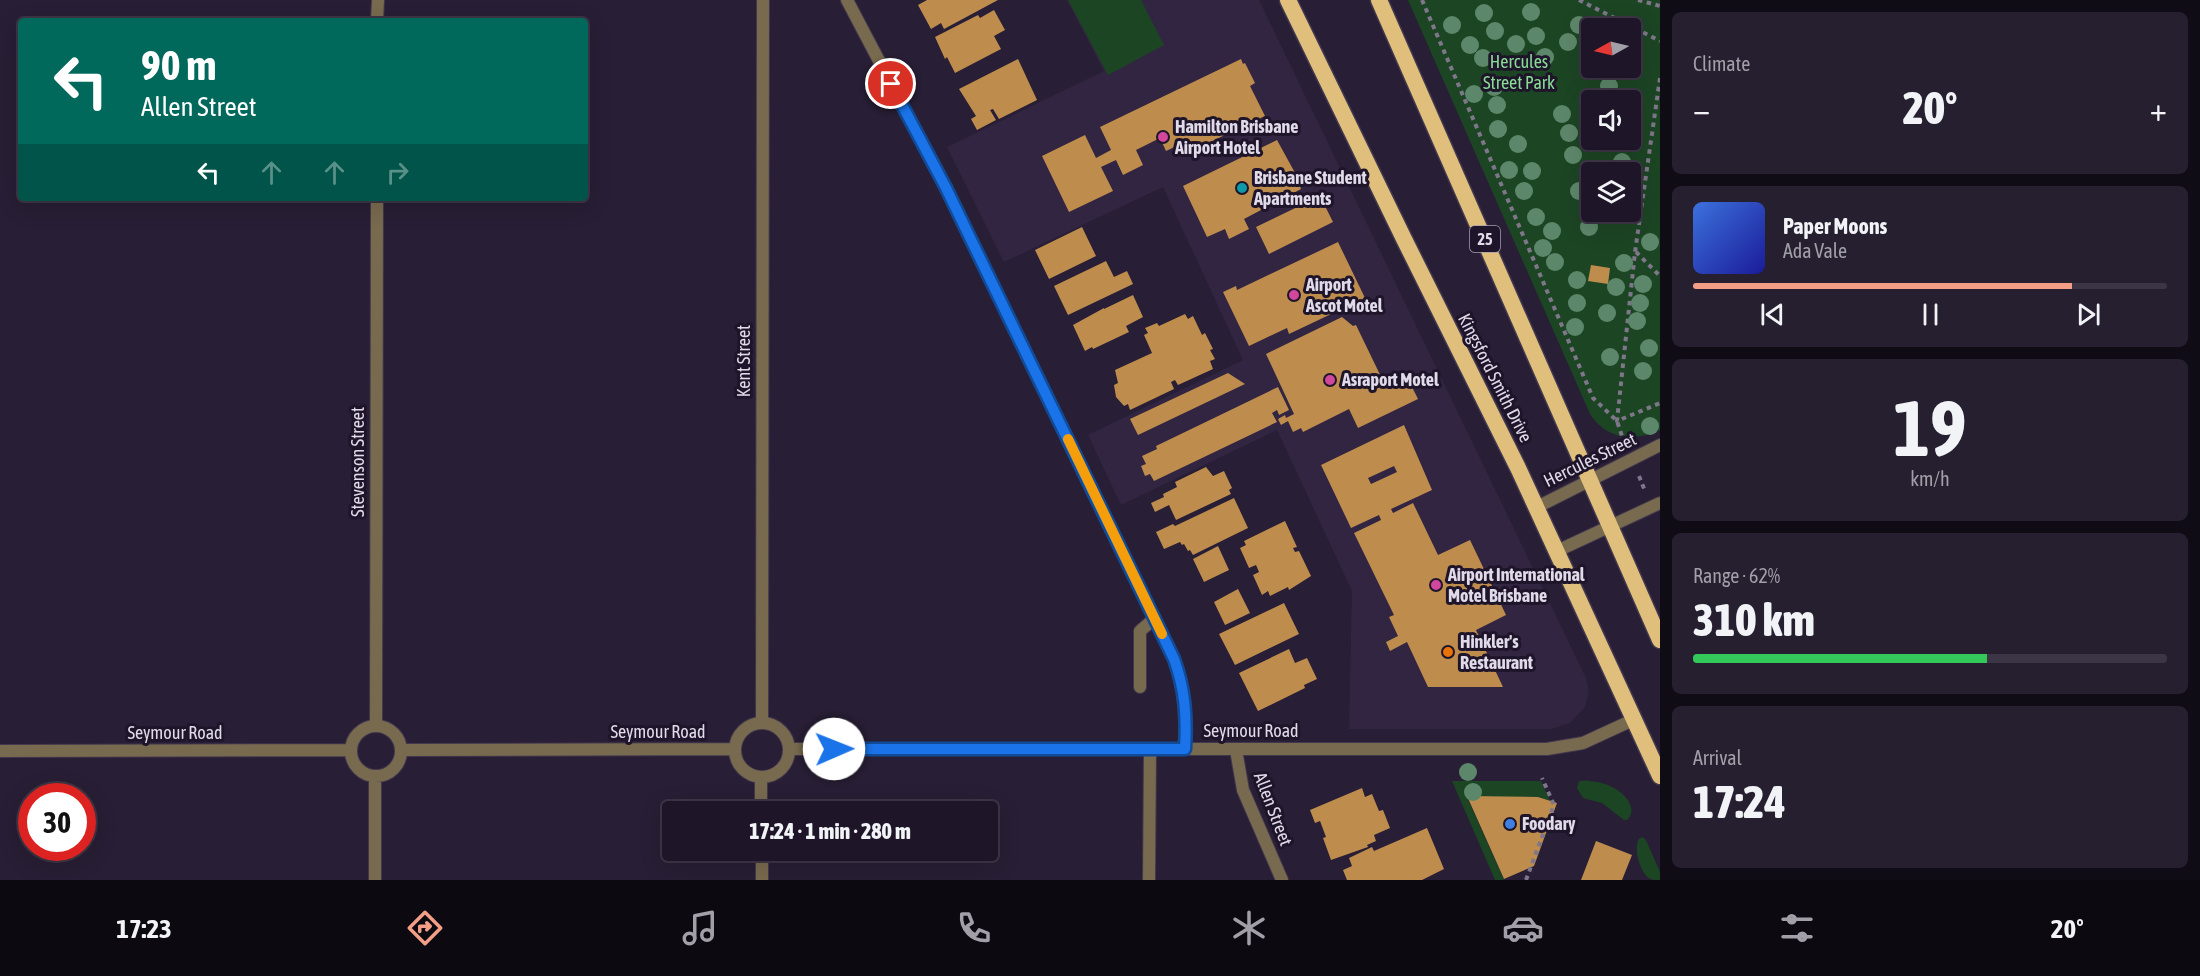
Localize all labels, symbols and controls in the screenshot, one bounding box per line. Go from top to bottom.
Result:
north arrow [1581,18,1641,78]
map controls [1581,18,1641,222]
text: 90 m [141,41,216,89]
icon: left [42,42,120,120]
park label: Hercules Street Park [1483,51,1555,93]
text: Climate [1693,52,1750,75]
pin [865,58,916,109]
icon: arrive [874,67,907,100]
text: 20° [1903,82,1957,134]
button: sound [1581,90,1641,150]
text: − [1693,90,1710,128]
text: + [2150,90,2167,128]
text: Allen Street [141,91,257,122]
place label: Hamilton Brisbane Airport Hotel [1174,116,1299,158]
marker: Hamilton Brisbane Airport Hotel [1156,130,1170,144]
icon: left [192,156,225,189]
icon: ahead [255,156,288,189]
icon: ahead [318,156,351,189]
icon: right [381,156,414,189]
button: layers [1581,162,1641,222]
place label: Brisbane Student Apartments [1253,167,1367,209]
marker: Brisbane Student Apartments [1235,181,1249,195]
text: Paper Moons [1783,213,1887,239]
road number: 25 [1470,226,1500,252]
text: Ada Vale [1783,239,1847,262]
place label: Airport Ascot Motel [1305,274,1383,316]
marker: Airport Ascot Motel [1287,288,1301,302]
icon: previous [1756,298,1789,331]
icon: pause [1914,298,1947,331]
icon: next [2072,298,2105,331]
street label: Kingsford Smith Drive [1454,310,1537,446]
street label: Kent Street [733,325,754,397]
place label: Asraport Motel [1341,369,1439,390]
marker: Asraport Motel [1323,373,1337,387]
text: 19 [1893,383,1967,473]
street label: Stevenson Street [347,407,368,517]
street label: Hercules Street [1540,428,1639,491]
text: km/h [1910,467,1950,490]
place label: Airport International Motel Brisbane [1447,564,1585,606]
text: Range · 62% [1693,564,1780,587]
marker: Airport International Motel Brisbane [1429,578,1443,592]
text: 310 km [1693,594,1815,646]
place label: Hinkler's Restaurant [1460,631,1534,673]
marker: Hinkler's Restaurant [1441,645,1455,659]
position arrow [802,717,866,781]
street label: Seymour Road [1203,720,1299,741]
street label: Seymour Road [610,721,706,742]
street label: Seymour Road [127,722,223,743]
text: Arrival [1693,746,1742,769]
street label: Allen Street [1250,769,1297,849]
text: 17:24 [1693,776,1786,828]
speed limit sign: 30 [18,783,96,861]
place label: Foodary [1522,813,1576,834]
marker: Foodary [1503,817,1517,831]
text: 17:24 · 1 min · 280 m [749,818,911,844]
icon: directions [404,907,446,949]
icon: music [679,907,721,949]
icon: phone [953,907,995,949]
icon: climate [1228,907,1270,949]
icon: car [1502,907,1544,949]
icon: filters [1776,907,1818,949]
text: 17:23 [116,913,172,944]
text: 20° [2051,913,2084,944]

